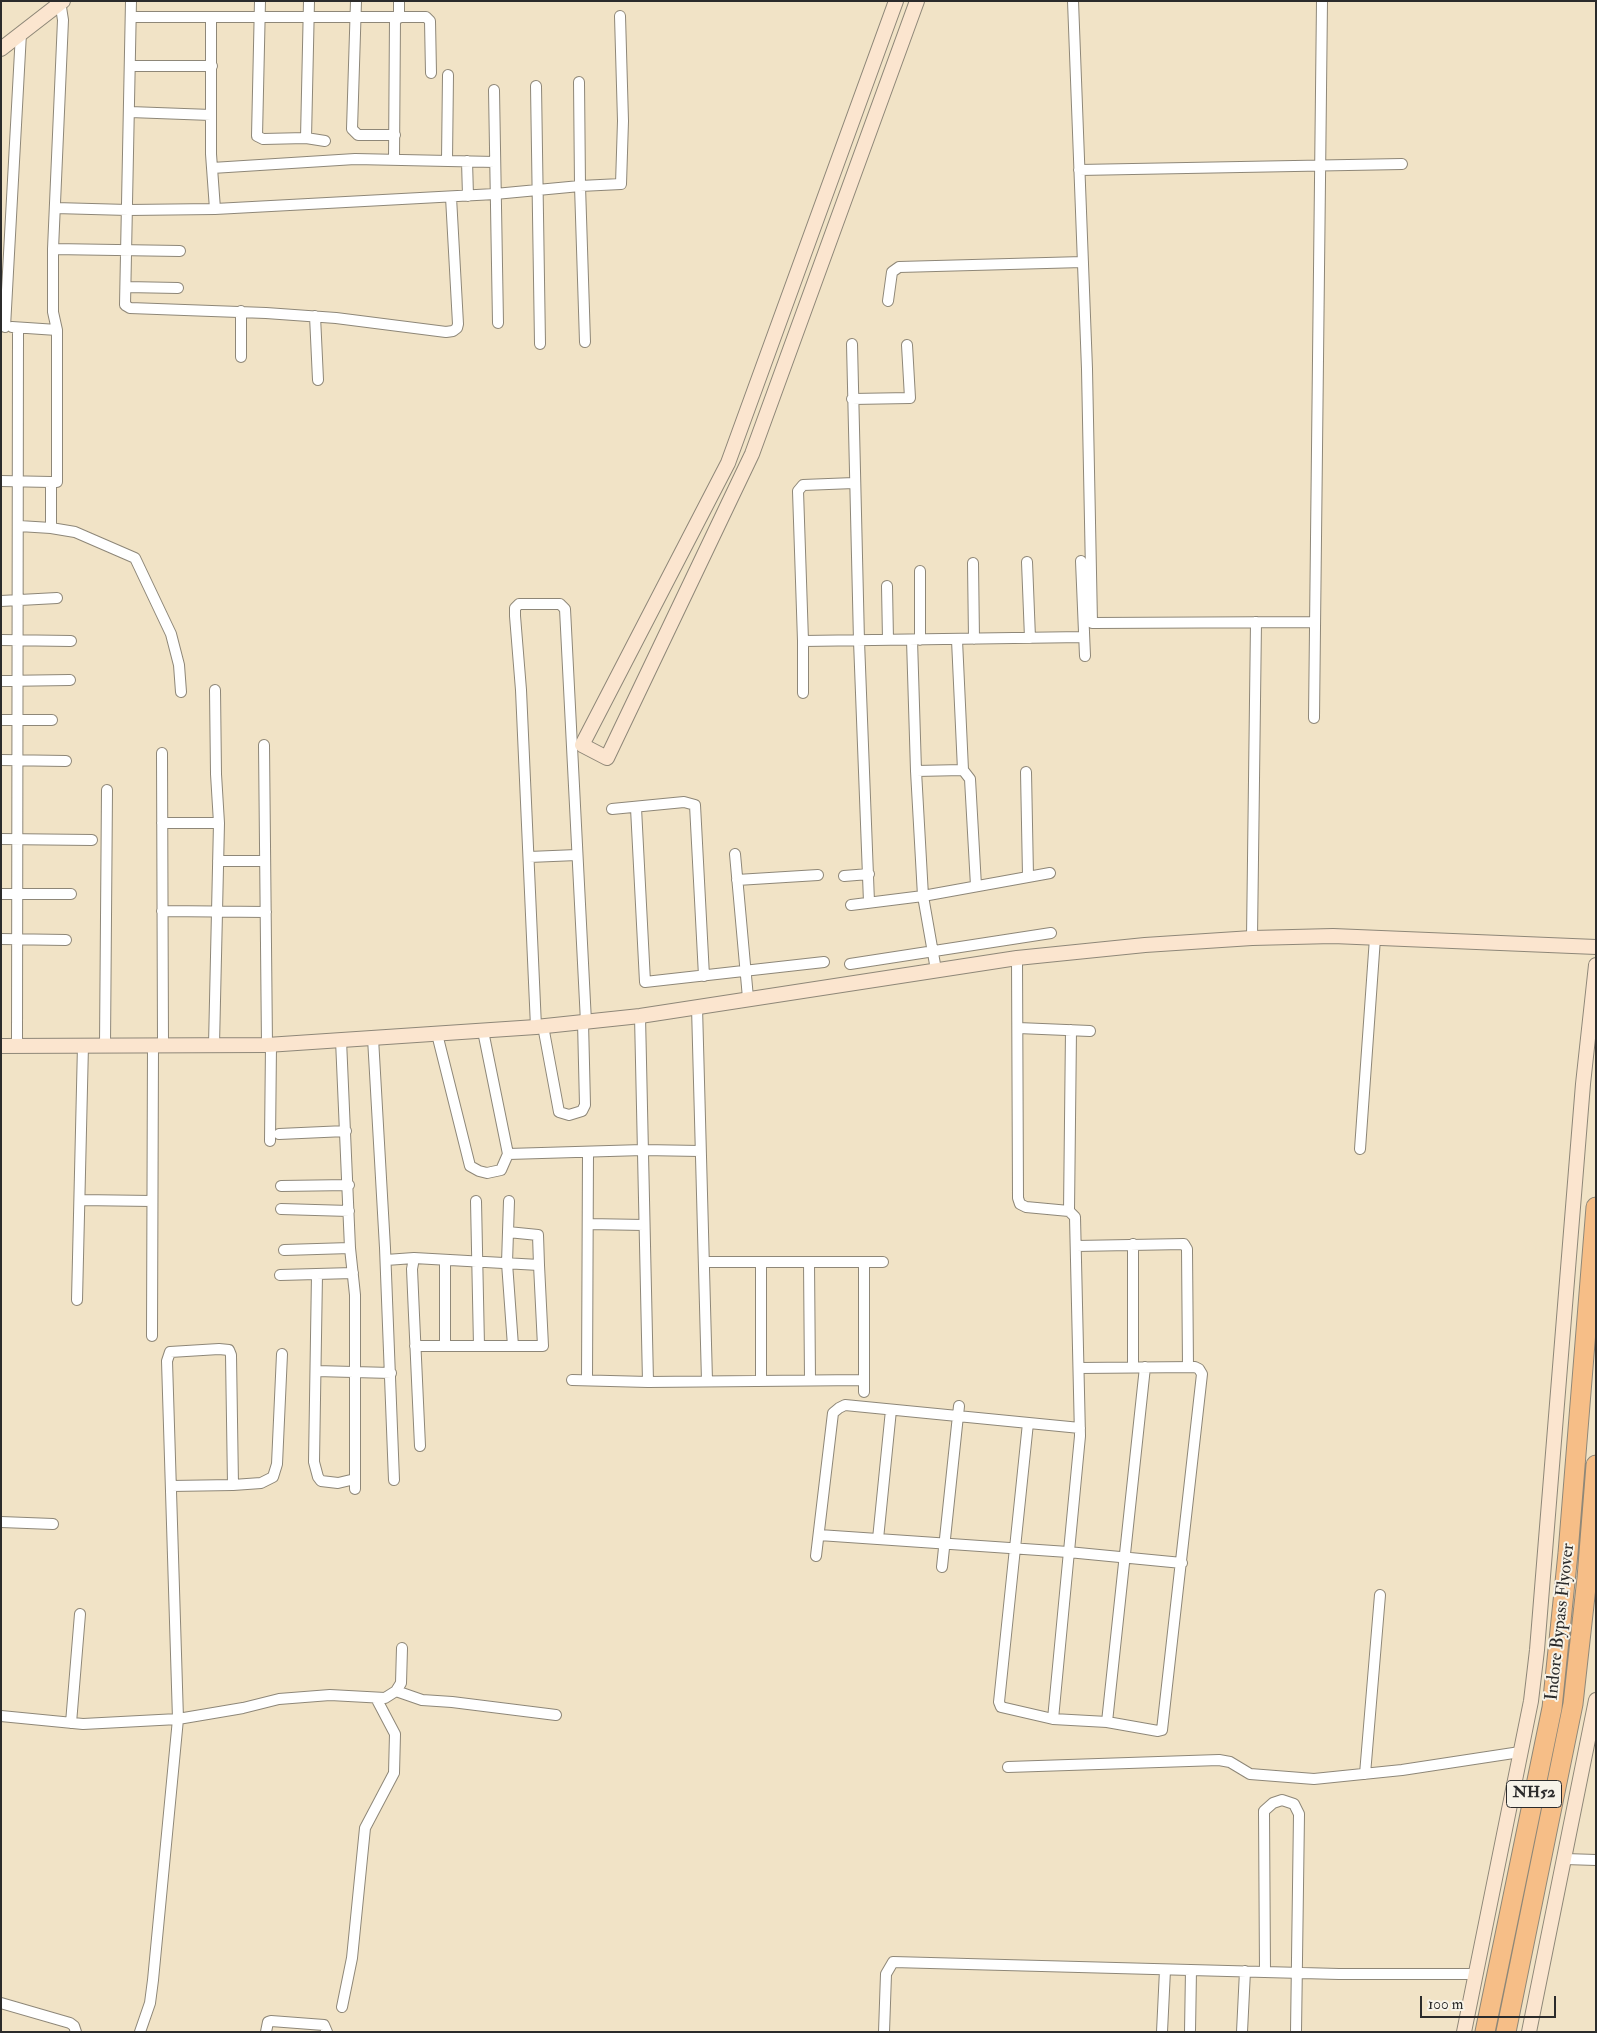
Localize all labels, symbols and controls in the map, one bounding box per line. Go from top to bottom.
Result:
street label: Indore Bypass Flyover [1542,1542,1580,1702]
road number: NH52 [1506,1780,1562,1808]
scale bar [1422,1986,1558,2018]
text: 100 m [1428,1995,1463,2014]

